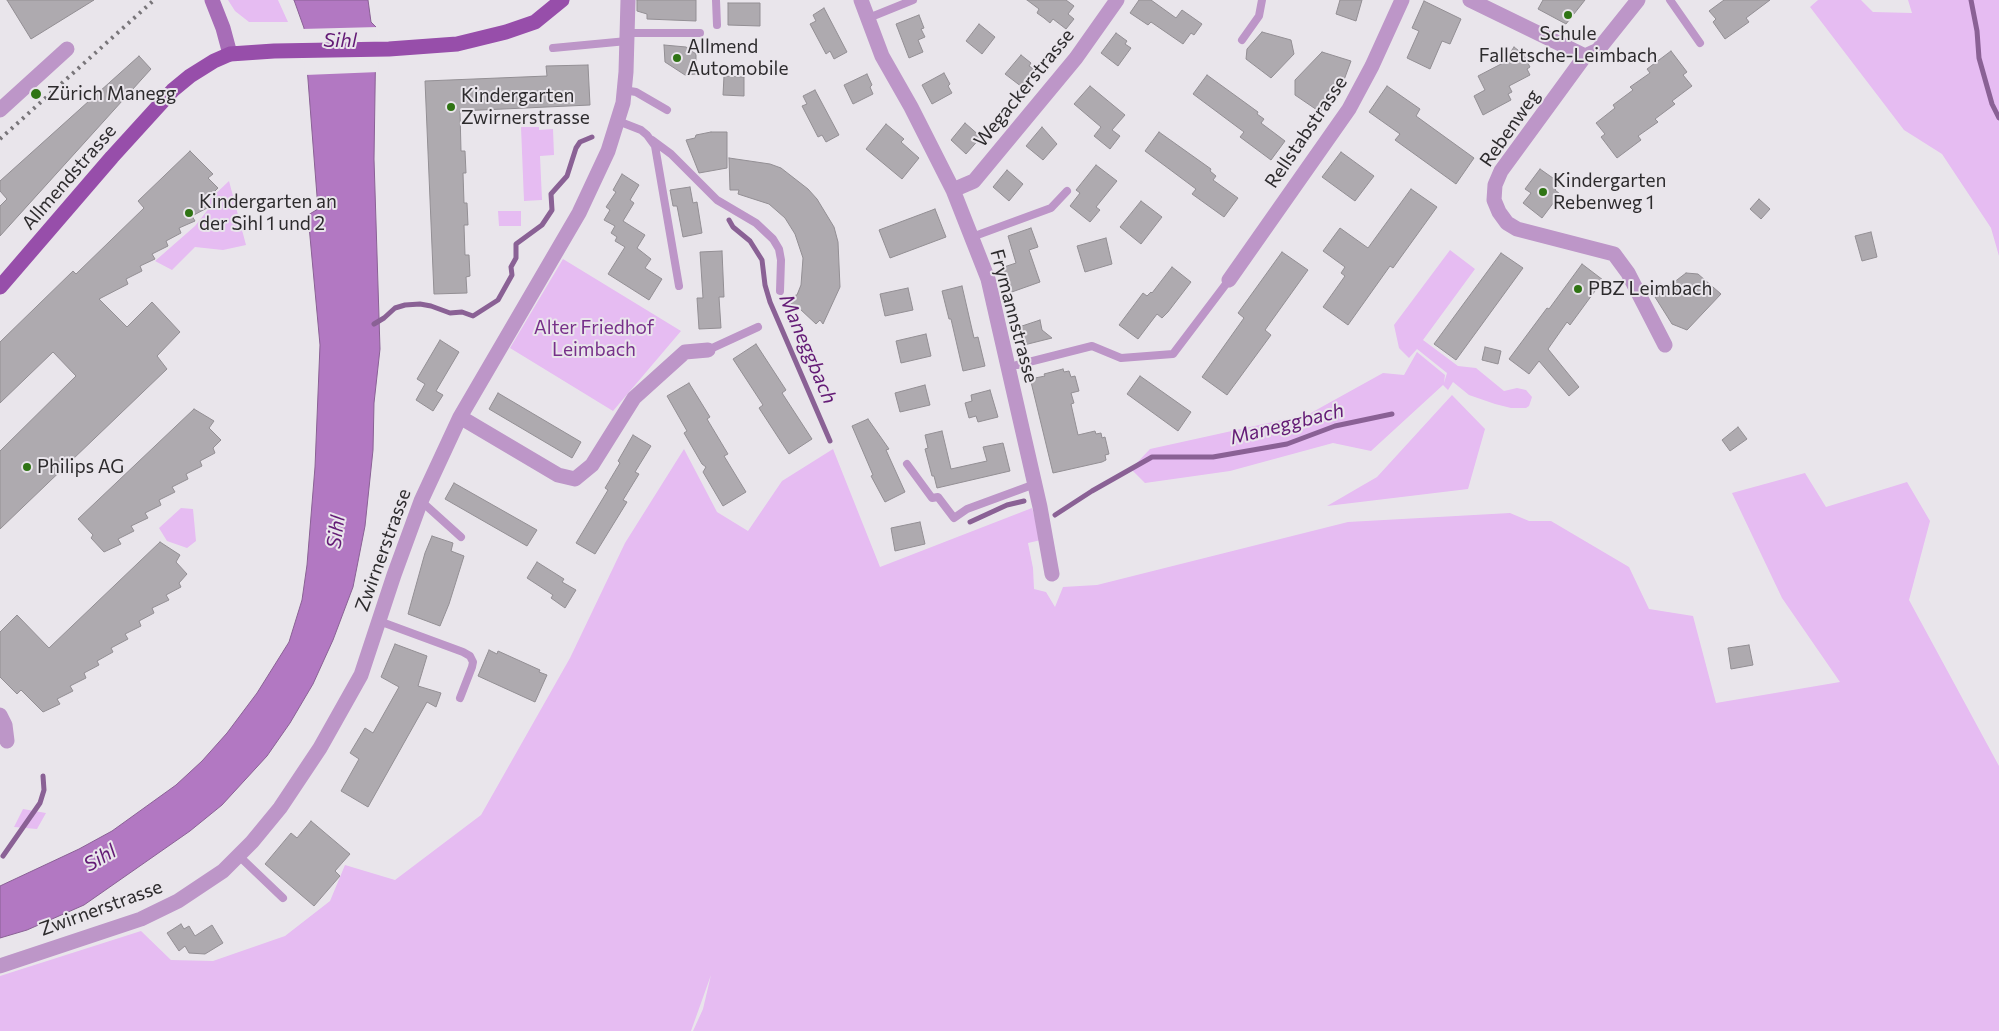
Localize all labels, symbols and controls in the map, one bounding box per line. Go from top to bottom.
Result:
marker: Schule Falletsche-Leimbach [1562,9,1574,21]
place label: Schule Falletsche-Leimbach [1479,23,1657,67]
street label: Wegackerstrasse [969,24,1079,152]
water label: Sihl [323,28,357,52]
place label: Allmend Automobile [687,36,788,80]
marker: Allmend Automobile [671,52,683,64]
street label: Rellstabstrasse [1260,72,1352,192]
place label: Zürich Manegg [47,83,176,105]
place label: Kindergarten Zwirnerstrasse [461,85,590,129]
street label: Rebenweg [1475,85,1545,171]
marker: Zürich Manegg [29,87,43,101]
marker: Kindergarten Zwirnerstrasse [445,101,457,113]
street label: Allmendstrasse [17,120,121,234]
place label: Kindergarten Rebenweg 1 [1553,170,1666,214]
marker: Kindergarten Rebenweg 1 [1537,186,1549,198]
place label: Kindergarten an der Sihl 1 und 2 [199,191,337,235]
marker: Kindergarten an der Sihl 1 und 2 [183,207,195,219]
street label: Frymannstrasse [985,247,1043,385]
place label: PBZ Leimbach [1588,278,1712,300]
marker: PBZ Leimbach [1572,283,1584,295]
water label: Maneggbach [774,291,842,407]
park label: Alter Friedhof Leimbach [534,317,654,361]
water label: Maneggbach [1227,398,1347,450]
place label: Philips AG [37,456,124,478]
marker: Philips AG [21,461,33,473]
street label: Zwirnerstrasse [350,486,416,614]
water label: Sihl [322,514,350,550]
water label: Sihl [80,839,120,877]
street label: Zwirnerstrasse [37,875,165,941]

